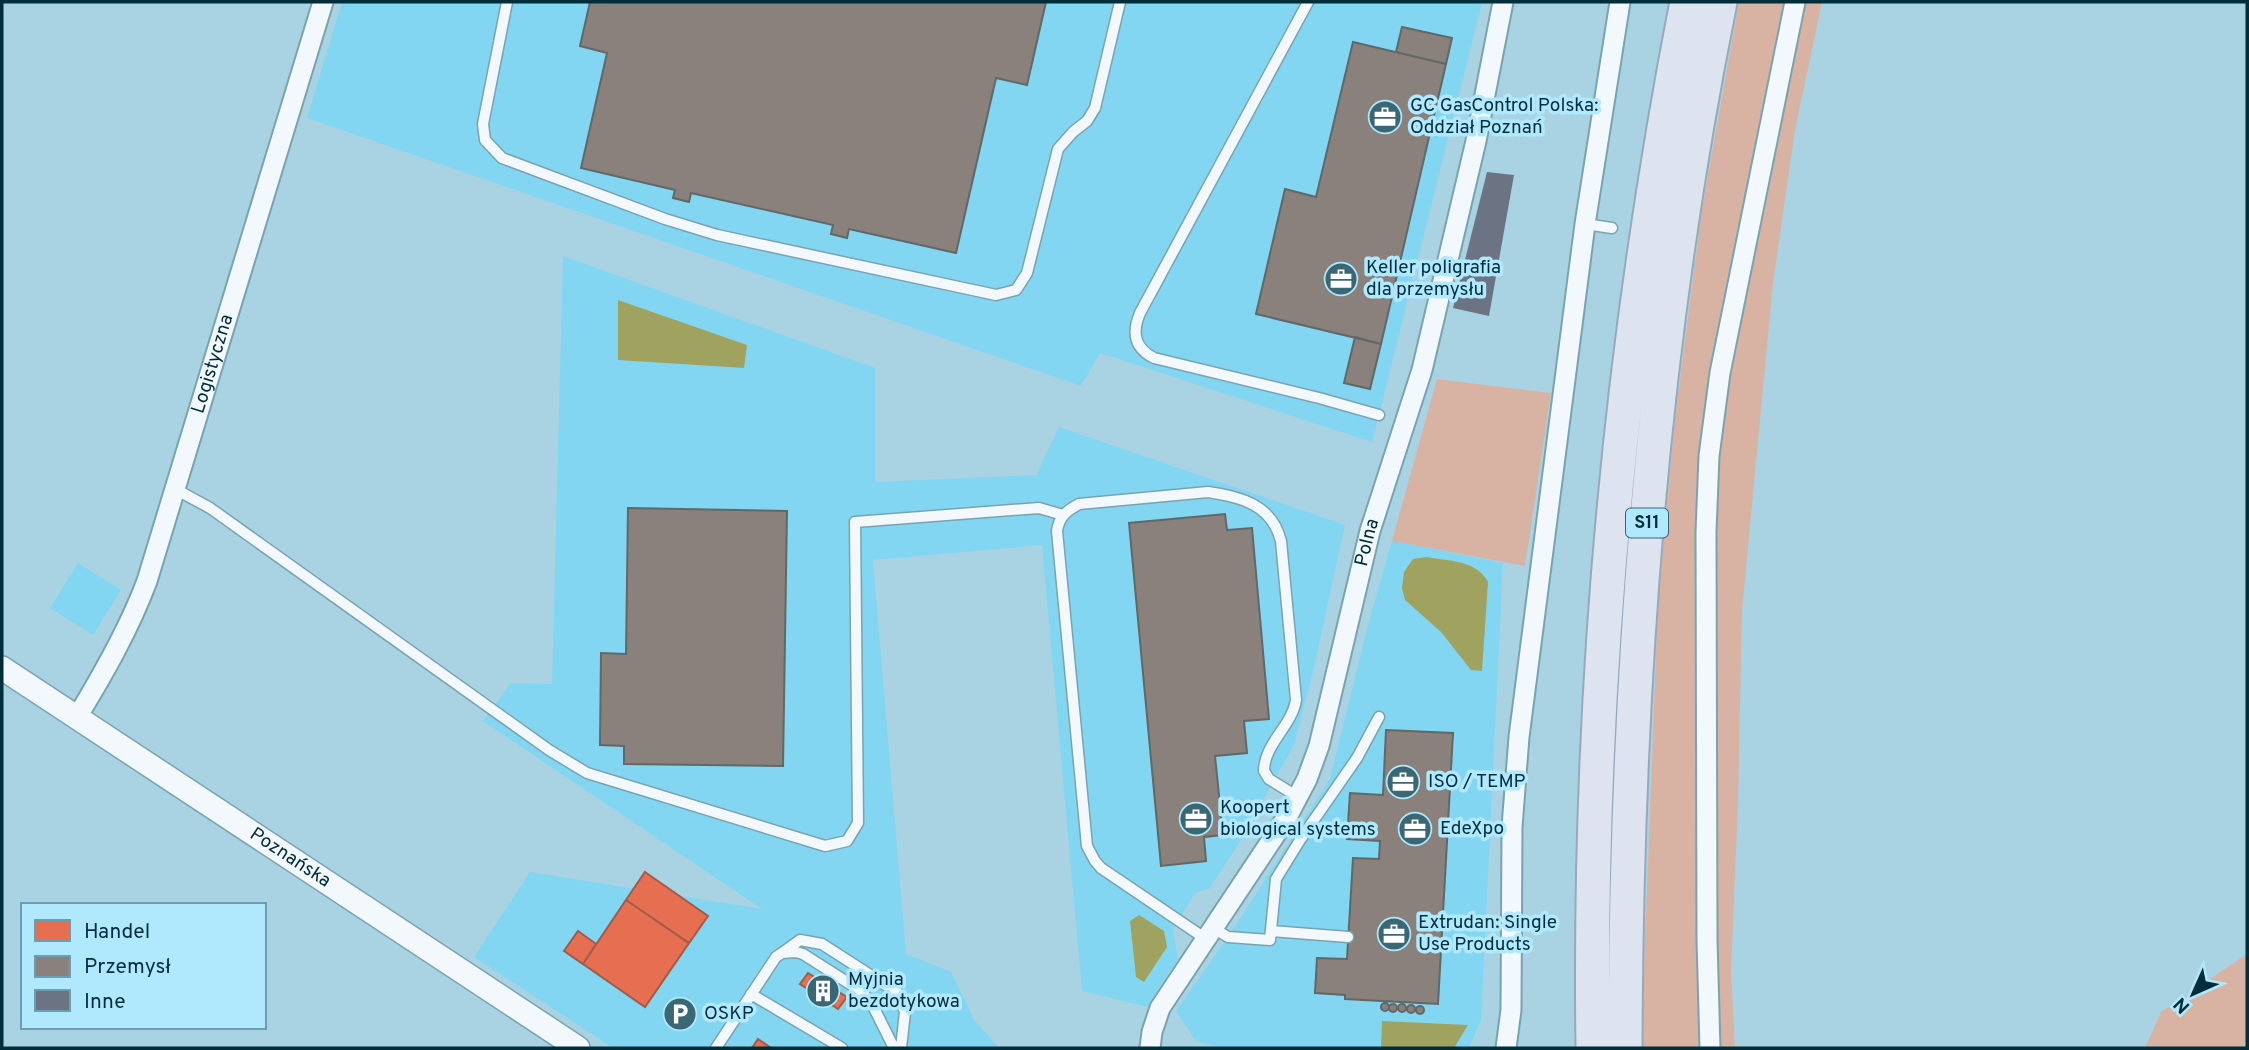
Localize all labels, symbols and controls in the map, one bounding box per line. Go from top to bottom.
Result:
place label: GC GasControl Polska: Oddział Poznań [1410,94,1599,140]
office icon: GC GasControl Polska: Oddział Poznań [1366,98,1404,136]
place label: Keller poligrafia dla przemysłu [1366,256,1501,302]
office icon: Keller poligrafia dla przemysłu [1322,260,1360,298]
street label: Logistyczna [187,312,239,416]
road number: S11 [1626,508,1668,538]
street label: Polna [1350,516,1385,569]
office icon: ISO / TEMP [1384,763,1422,801]
place label: ISO / TEMP [1428,770,1526,794]
place label: Koopert biological systems [1220,796,1376,842]
office icon: Koopert biological systems [1177,800,1215,838]
office icon: EdeXpo [1396,810,1434,848]
place label: EdeXpo [1440,817,1504,841]
street label: Poznańska [245,823,335,893]
legend [21,903,266,1029]
place label: Extrudan: Single Use Products [1418,911,1557,957]
office icon: Extrudan: Single Use Products [1375,915,1413,953]
text: Handel [84,919,150,946]
text: Przemysł [84,954,171,981]
north arrow [2158,959,2228,1029]
place label: Myjnia bezdotykowa [848,968,960,1014]
building icon: Myjnia bezdotykowa [804,972,842,1010]
text: Inne [84,989,125,1016]
text: N [2169,991,2196,1018]
parking icon: OSKP [661,995,699,1033]
place label: OSKP [704,1002,754,1026]

